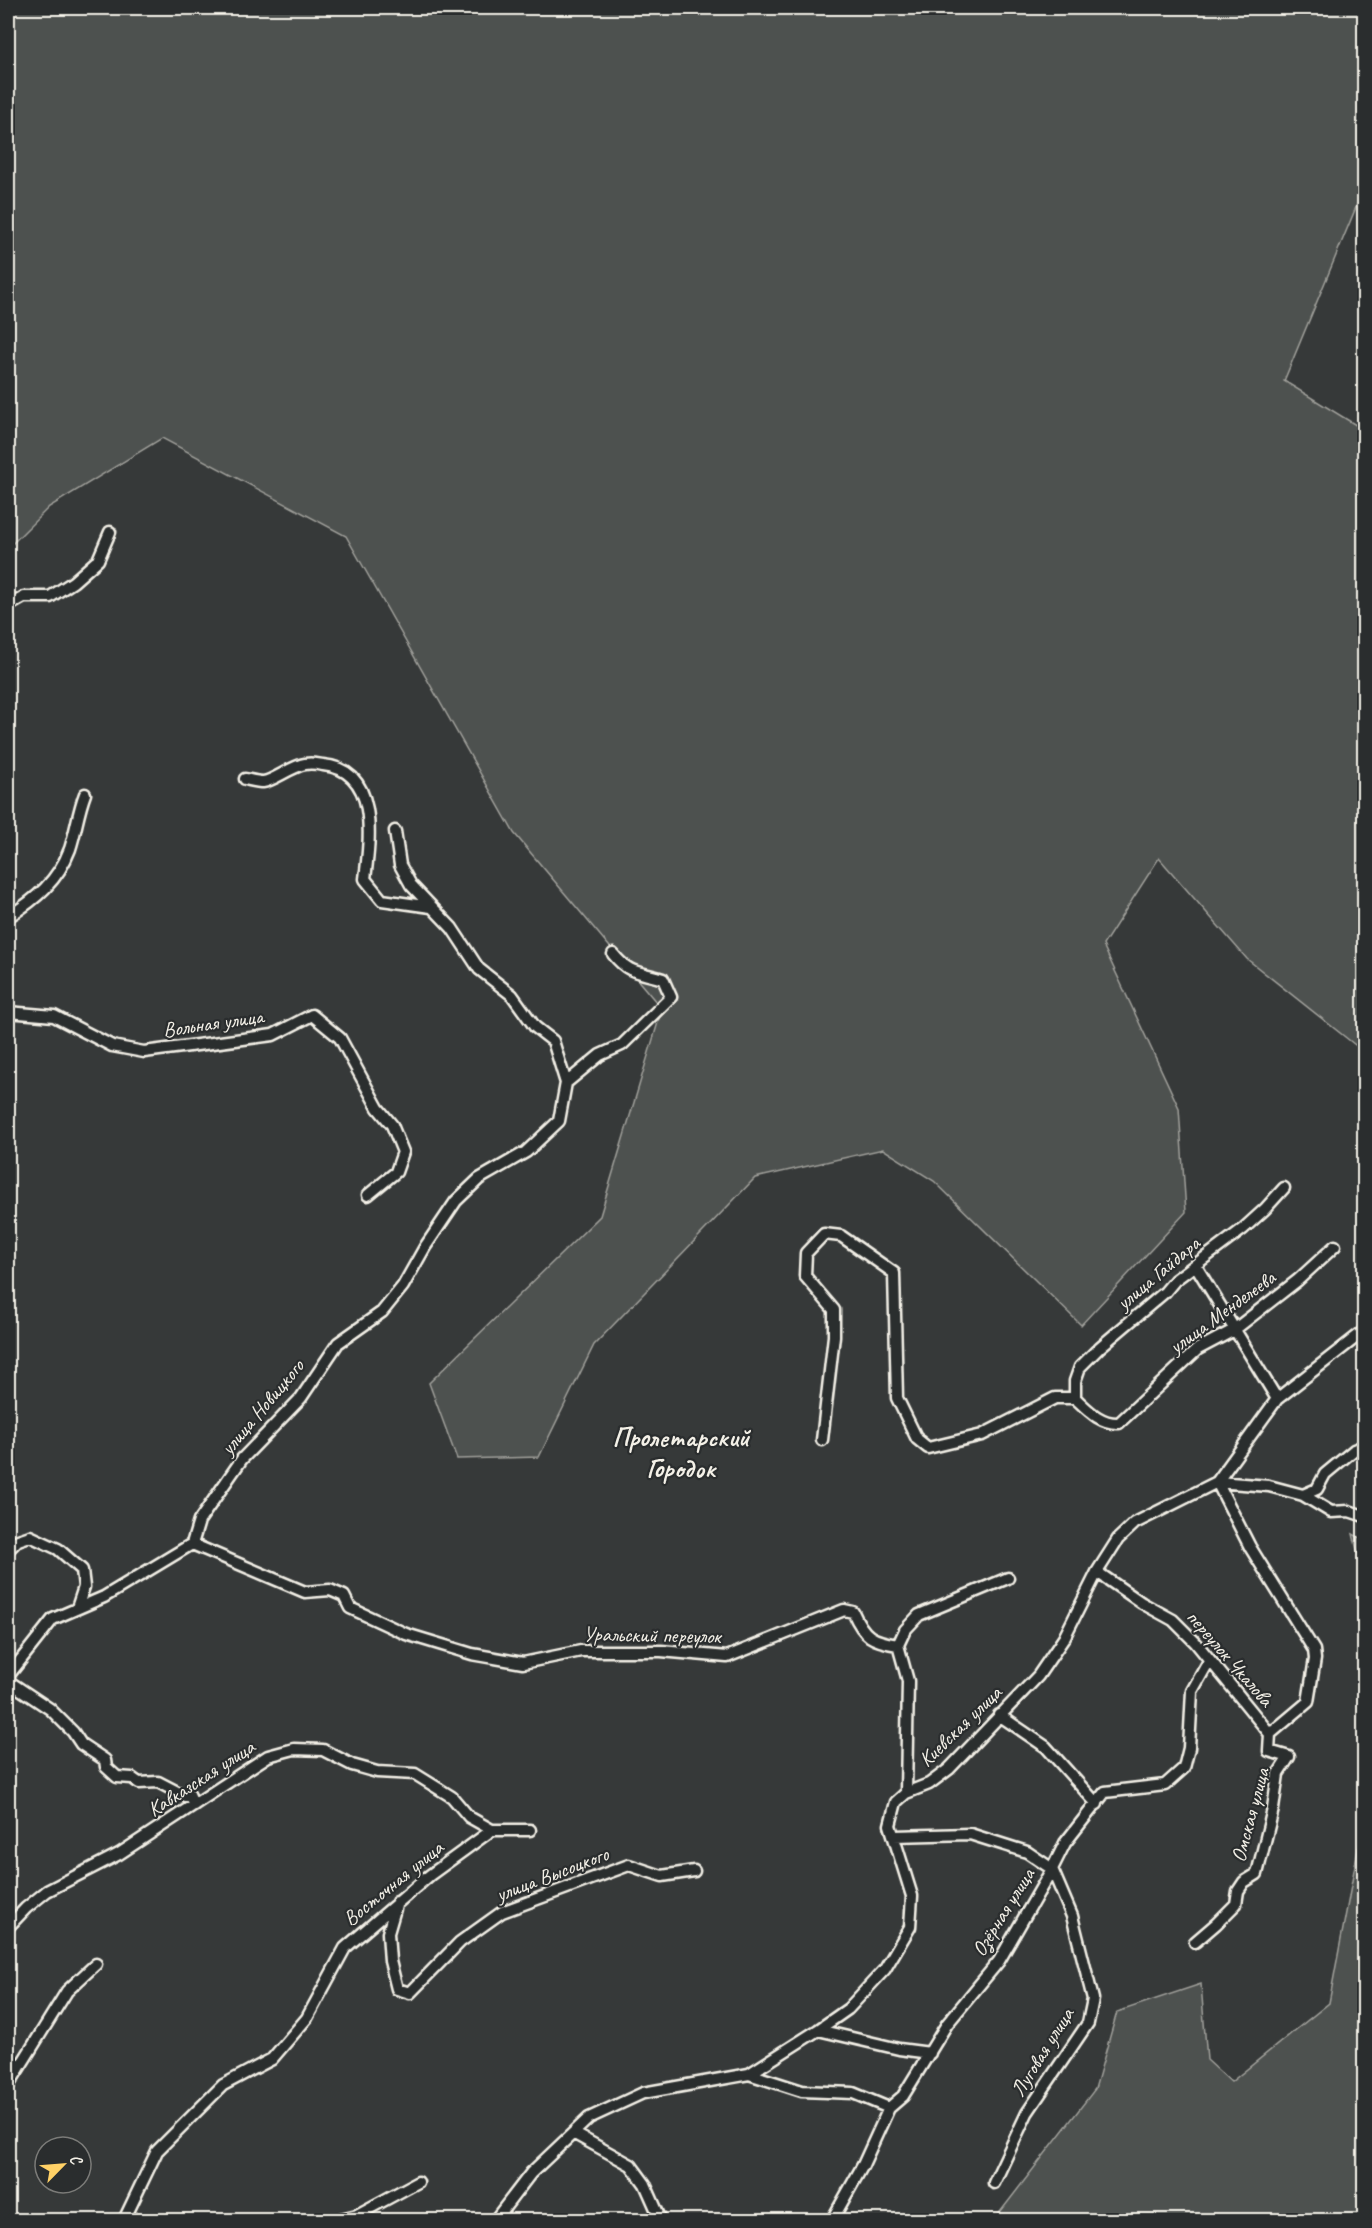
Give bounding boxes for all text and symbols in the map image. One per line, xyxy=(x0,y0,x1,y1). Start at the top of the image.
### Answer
street label: Вольная улица xyxy=(161,1003,267,1043)
street label: улица Гайдара xyxy=(1109,1230,1206,1317)
street label: улица Менделеева xyxy=(1162,1264,1281,1360)
street label: улица Новицкого xyxy=(213,1353,311,1462)
district label: Пролетарский Городок xyxy=(612,1420,752,1485)
street label: переулок Чкалова xyxy=(1181,1604,1280,1713)
street label: Уральский переулок xyxy=(583,1621,723,1649)
street label: Киевская улица xyxy=(913,1679,1008,1772)
street label: Кавказская улица xyxy=(142,1733,261,1822)
street label: Омская улица xyxy=(1225,1764,1275,1865)
street label: Восточная улица xyxy=(338,1834,450,1931)
street label: улица Высоцкого xyxy=(490,1840,613,1908)
street label: Озёрная улица xyxy=(966,1862,1042,1961)
street label: Луговая улица xyxy=(1005,2001,1080,2101)
north arrow xyxy=(33,2135,93,2195)
text: С xyxy=(65,2151,87,2169)

